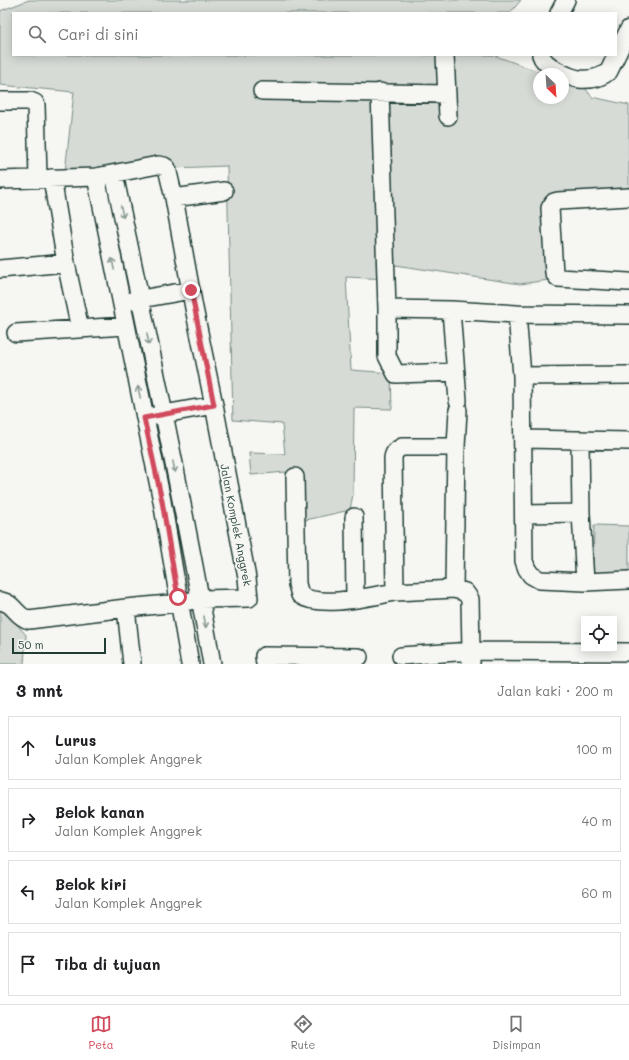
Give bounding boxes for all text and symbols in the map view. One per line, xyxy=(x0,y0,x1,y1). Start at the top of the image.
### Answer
search box xyxy=(12,12,617,56)
icon: search xyxy=(26,23,48,45)
text: Cari di sini xyxy=(58,24,139,44)
north arrow xyxy=(533,68,569,104)
one-way arrow xyxy=(118,205,126,218)
one-way arrow xyxy=(109,258,117,271)
route end xyxy=(182,281,200,299)
one-way arrow xyxy=(145,332,153,345)
one-way arrow xyxy=(135,386,143,399)
one-way arrow xyxy=(170,460,178,473)
street label: Jalan Komplek Anggrek xyxy=(217,462,256,588)
route start xyxy=(169,588,187,606)
one-way arrow xyxy=(201,615,209,628)
map controls xyxy=(581,616,617,652)
button: locate xyxy=(581,616,617,652)
scale bar xyxy=(12,636,106,655)
text: 50 m xyxy=(18,637,44,652)
text: 3 mnt xyxy=(16,679,63,701)
text: Jalan kaki · 200 m xyxy=(497,682,613,699)
text: Lurus xyxy=(55,730,96,750)
icon: ahead xyxy=(17,737,39,759)
text: 100 m xyxy=(576,740,612,757)
text: Jalan Komplek Anggrek xyxy=(55,750,202,767)
text: Belok kanan xyxy=(55,802,144,822)
icon: right xyxy=(17,809,39,831)
text: 40 m xyxy=(582,812,612,829)
text: Jalan Komplek Anggrek xyxy=(55,822,202,839)
text: Belok kiri xyxy=(55,874,127,894)
icon: left xyxy=(17,881,39,903)
text: 60 m xyxy=(582,884,612,901)
text: Jalan Komplek Anggrek xyxy=(55,894,202,911)
icon: arrive xyxy=(17,953,39,975)
text: Tiba di tujuan xyxy=(55,954,160,974)
tab: Peta xyxy=(88,1013,114,1052)
tab: Rute xyxy=(291,1013,315,1052)
tab: Disimpan xyxy=(492,1013,541,1052)

